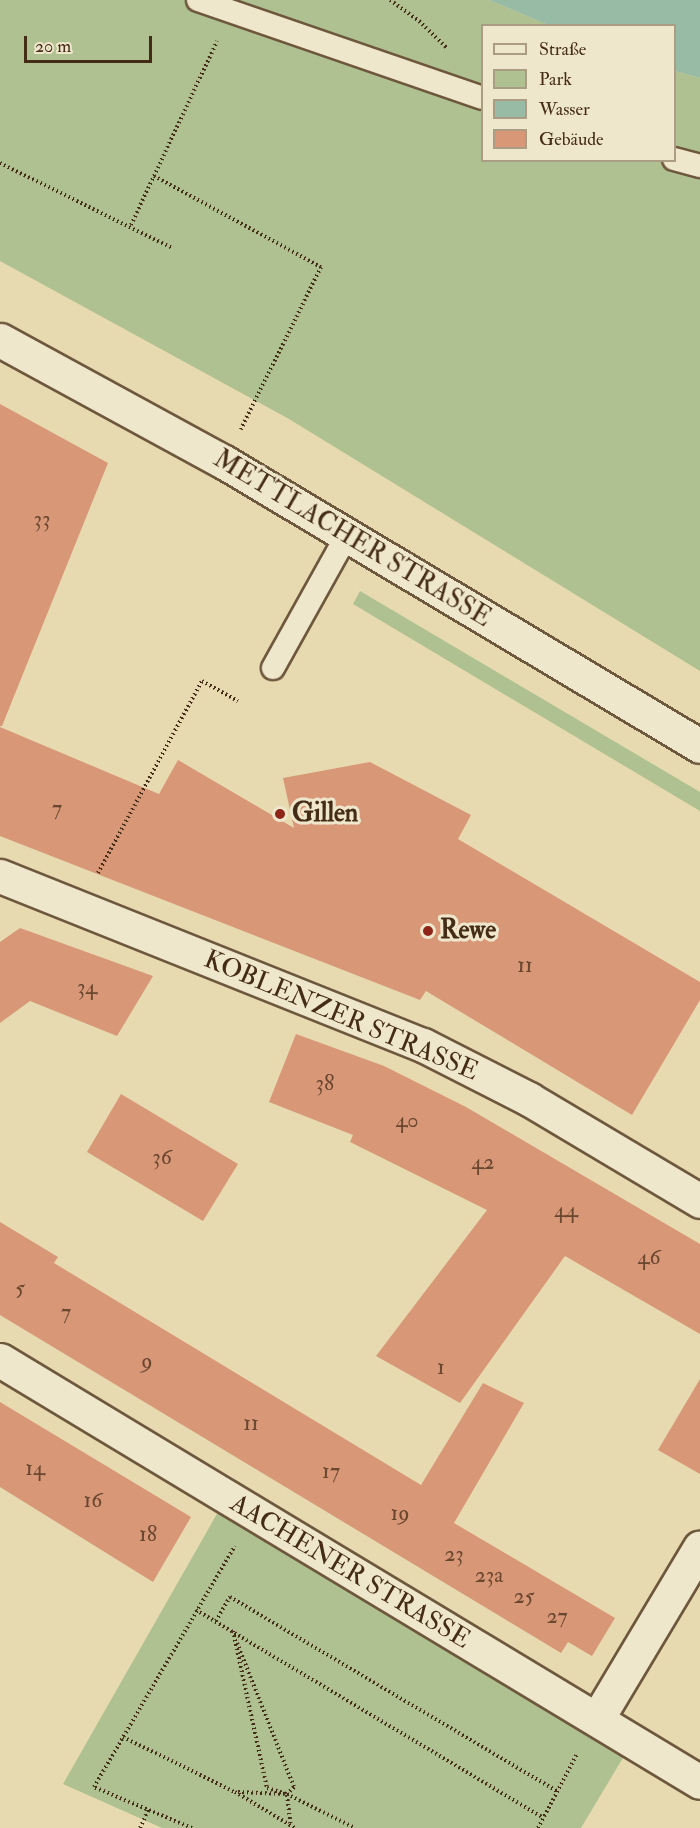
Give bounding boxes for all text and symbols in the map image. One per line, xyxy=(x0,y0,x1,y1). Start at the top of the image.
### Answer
scale bar xyxy=(27,24,154,62)
legend xyxy=(481,24,676,162)
text: 20 m xyxy=(35,35,71,58)
text: Straße xyxy=(539,38,586,61)
text: Park xyxy=(539,68,572,91)
text: Wasser xyxy=(539,98,590,121)
text: Gebäude xyxy=(539,128,604,151)
street label: METTLACHER STRASSE xyxy=(208,444,496,634)
house number: 33 xyxy=(34,507,50,533)
house number: 7 xyxy=(52,796,62,822)
place label: Gillen xyxy=(292,798,358,830)
marker: Gillen xyxy=(273,807,287,821)
place label: Rewe xyxy=(440,915,496,947)
marker: Rewe xyxy=(421,924,435,938)
street label: KOBLENZER STRASSE xyxy=(199,944,483,1088)
house number: 11 xyxy=(517,953,533,979)
house number: 34 xyxy=(77,975,97,1001)
house number: 38 xyxy=(316,1071,334,1097)
house number: 40 xyxy=(395,1108,419,1134)
house number: 36 xyxy=(152,1145,172,1171)
house number: 42 xyxy=(471,1150,495,1176)
house number: 44 xyxy=(554,1198,578,1224)
house number: 46 xyxy=(638,1245,660,1271)
house number: 5 xyxy=(15,1276,25,1302)
house number: 7 xyxy=(61,1300,71,1326)
house number: 9 xyxy=(141,1349,153,1375)
house number: 1 xyxy=(437,1355,445,1381)
house number: 11 xyxy=(243,1411,259,1437)
house number: 14 xyxy=(25,1456,45,1482)
house number: 17 xyxy=(322,1459,340,1485)
house number: 16 xyxy=(84,1488,102,1514)
street label: AACHENER STRASSE xyxy=(224,1488,476,1656)
house number: 19 xyxy=(390,1501,410,1527)
house number: 18 xyxy=(139,1522,157,1548)
house number: 23 xyxy=(444,1542,464,1568)
house number: 23a xyxy=(475,1563,503,1589)
house number: 25 xyxy=(514,1584,534,1610)
house number: 27 xyxy=(546,1604,568,1630)

